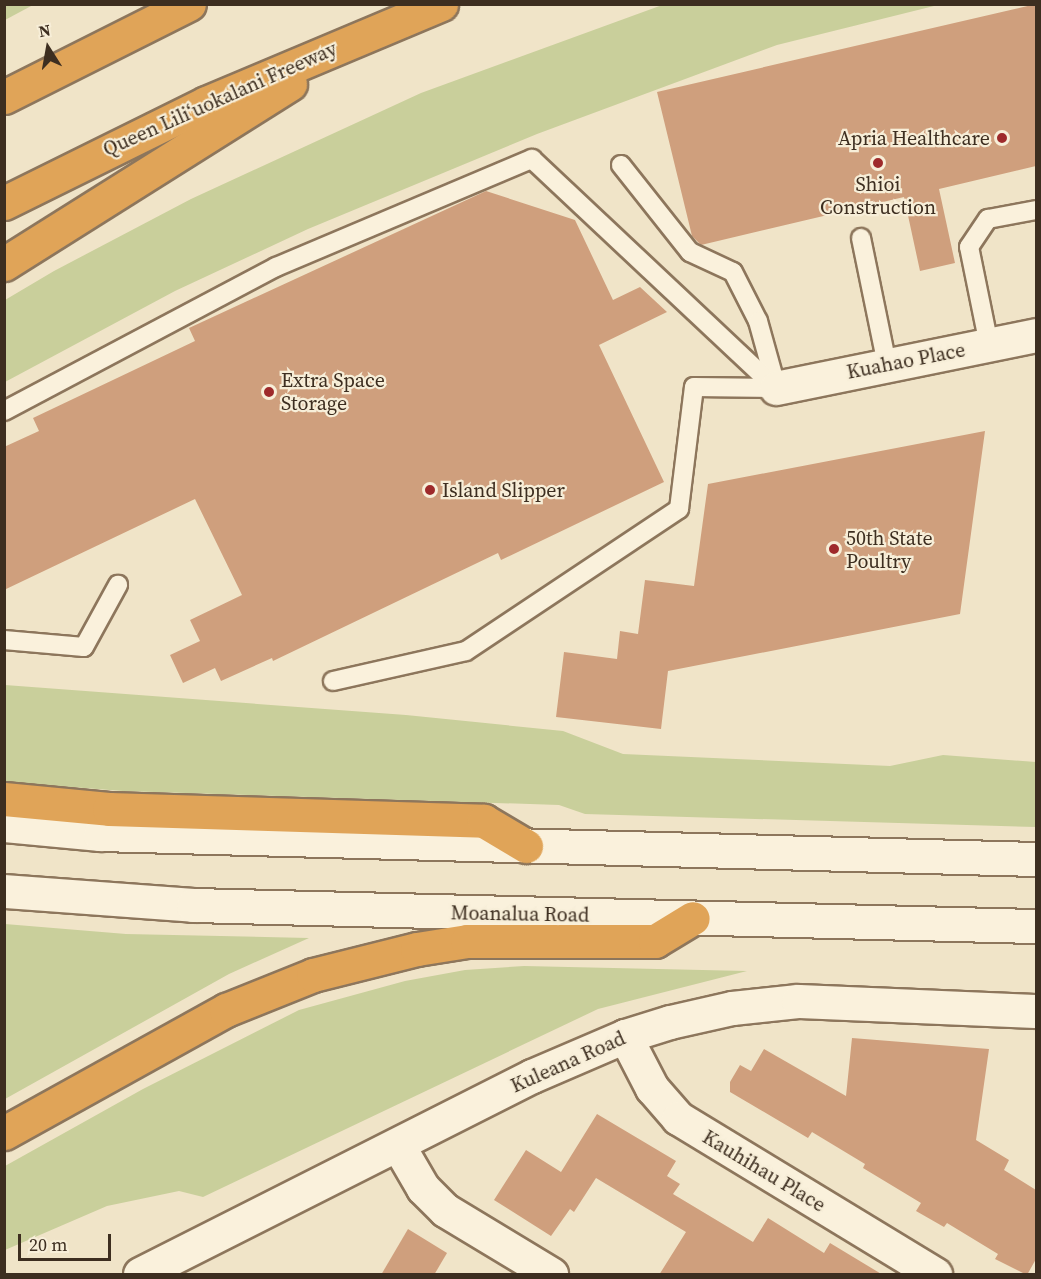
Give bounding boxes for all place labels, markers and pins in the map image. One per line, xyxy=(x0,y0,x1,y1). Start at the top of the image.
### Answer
place label: Apria Healthcare xyxy=(838,126,990,150)
marker: Apria Healthcare xyxy=(995,131,1009,145)
marker: Shioi Construction xyxy=(871,156,885,170)
place label: Shioi Construction xyxy=(820,173,936,220)
place label: Extra Space Storage xyxy=(281,368,385,415)
marker: Extra Space Storage xyxy=(262,385,276,399)
place label: Island Slipper xyxy=(442,478,565,502)
marker: Island Slipper xyxy=(423,483,437,497)
place label: 50th State Poultry xyxy=(846,526,933,573)
marker: 50th State Poultry xyxy=(827,542,841,556)

